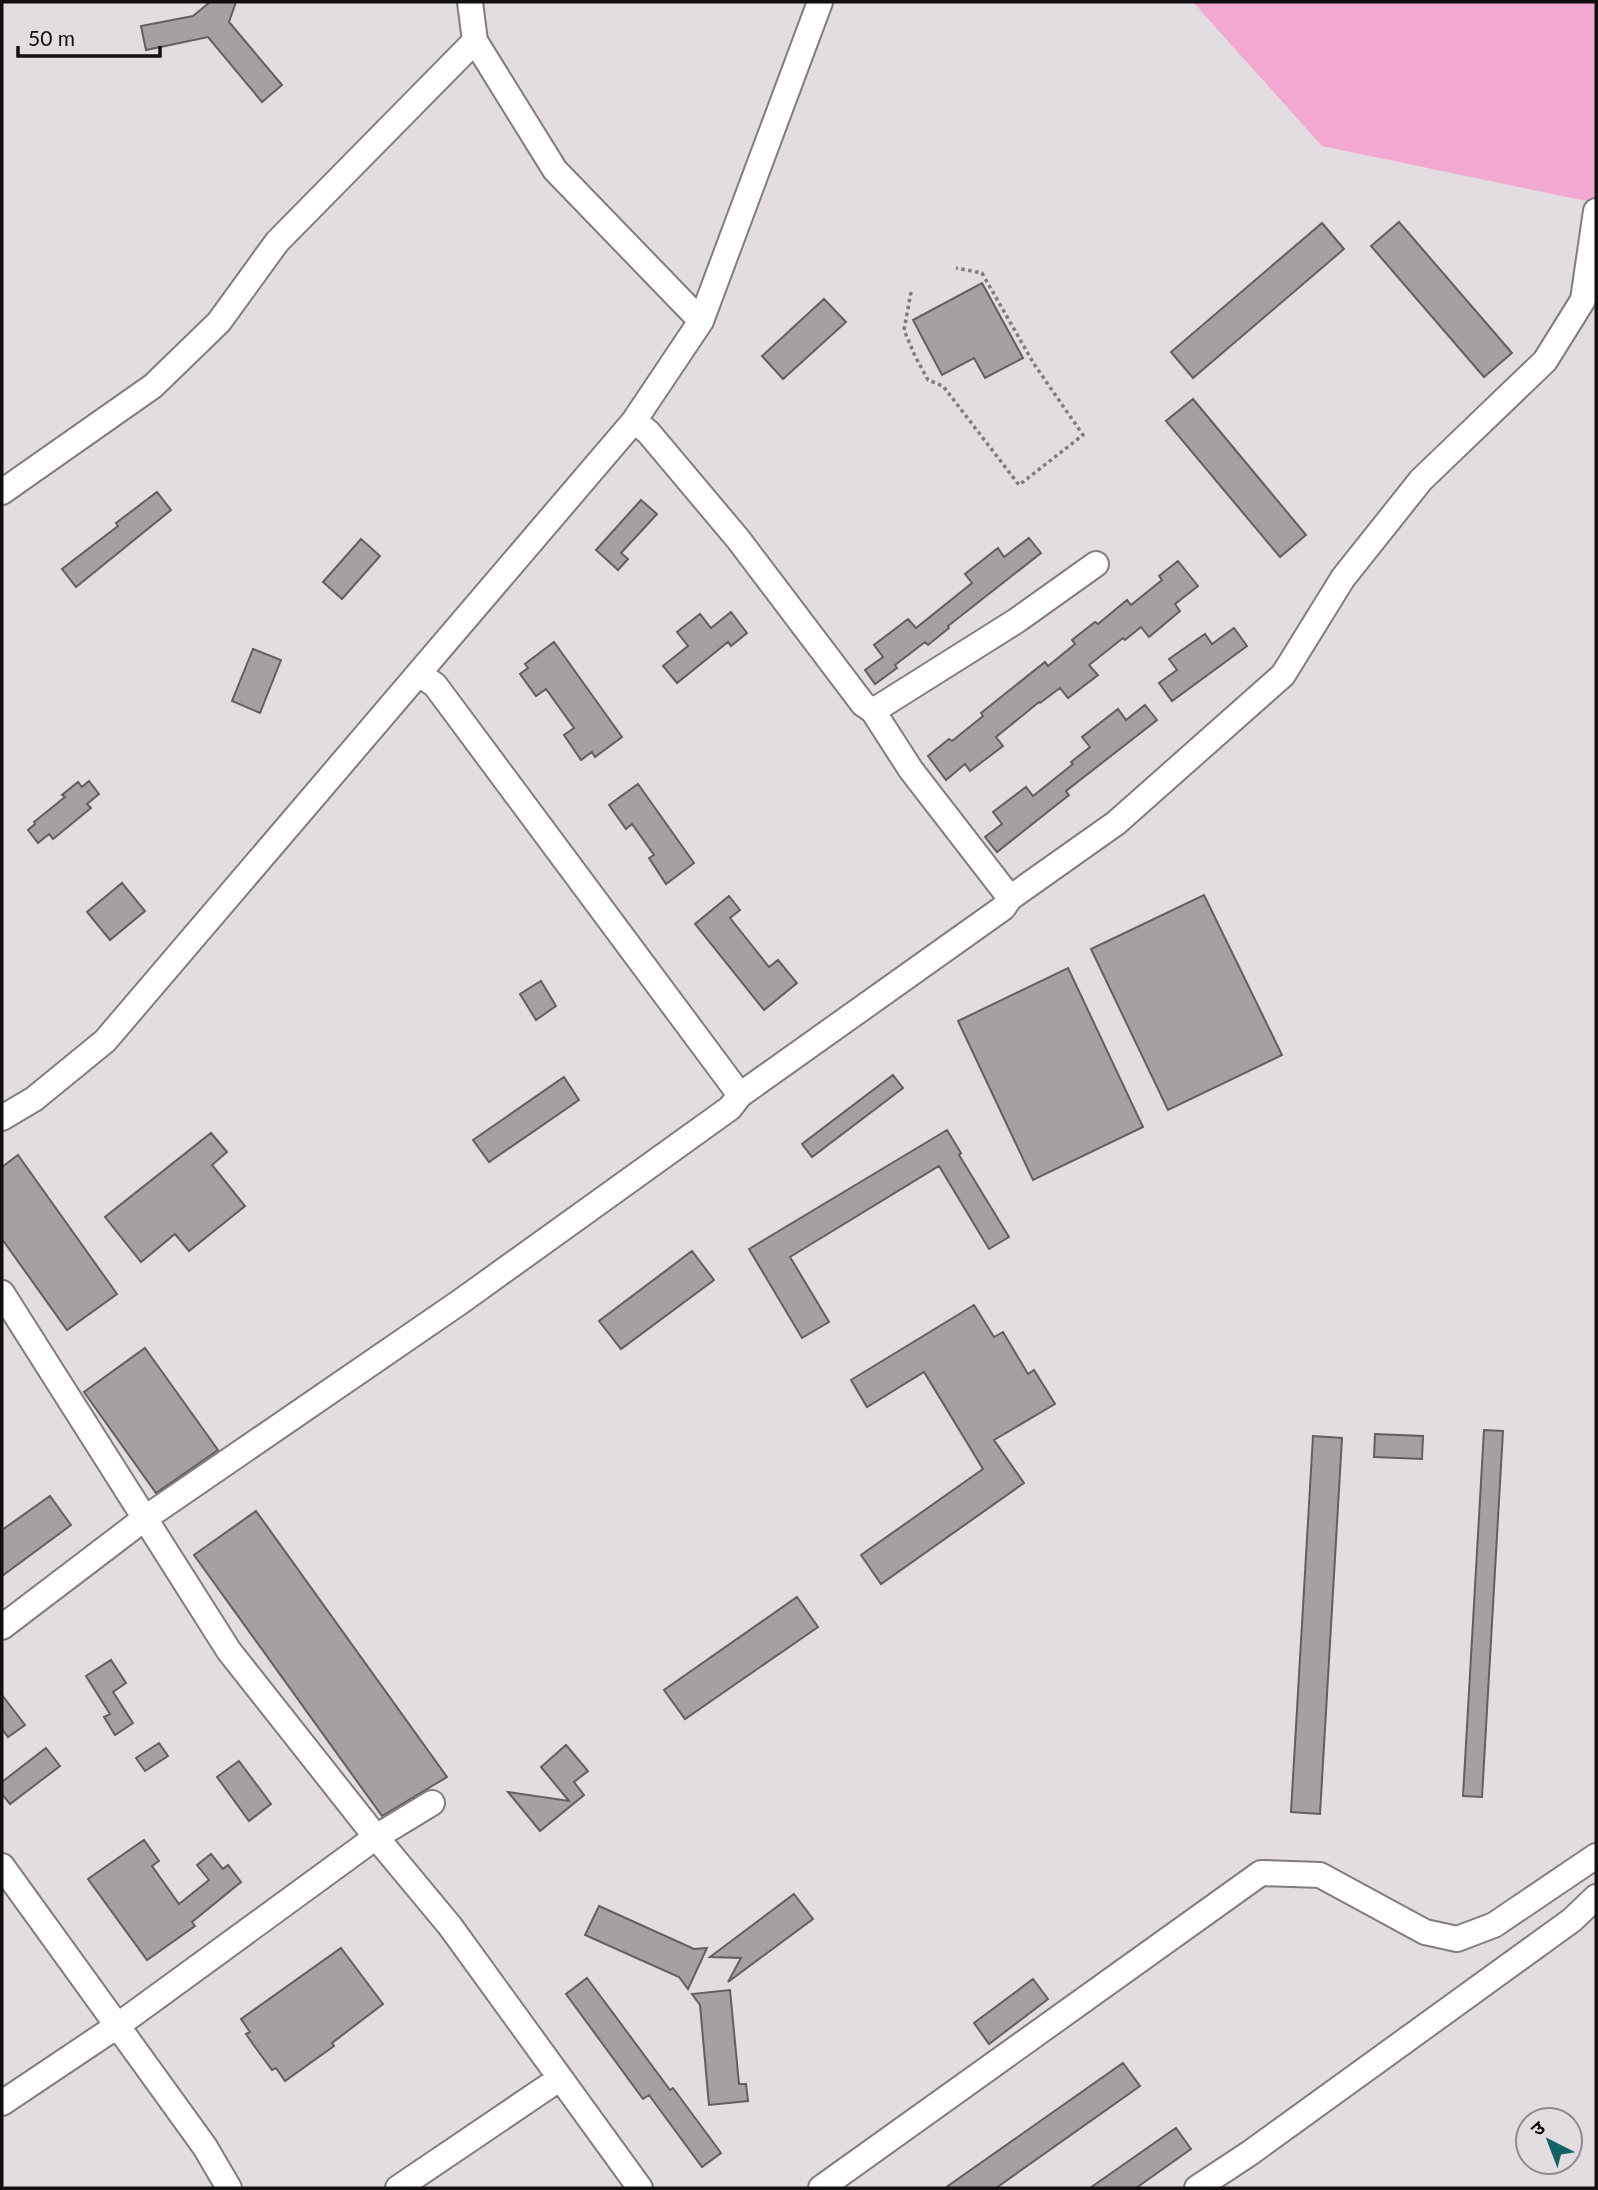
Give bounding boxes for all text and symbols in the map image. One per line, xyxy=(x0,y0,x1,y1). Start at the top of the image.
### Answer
scale bar xyxy=(18,14,159,58)
text: 50 m xyxy=(28,25,75,50)
north arrow xyxy=(1514,2106,1584,2176)
text: उ xyxy=(1525,2115,1550,2140)

